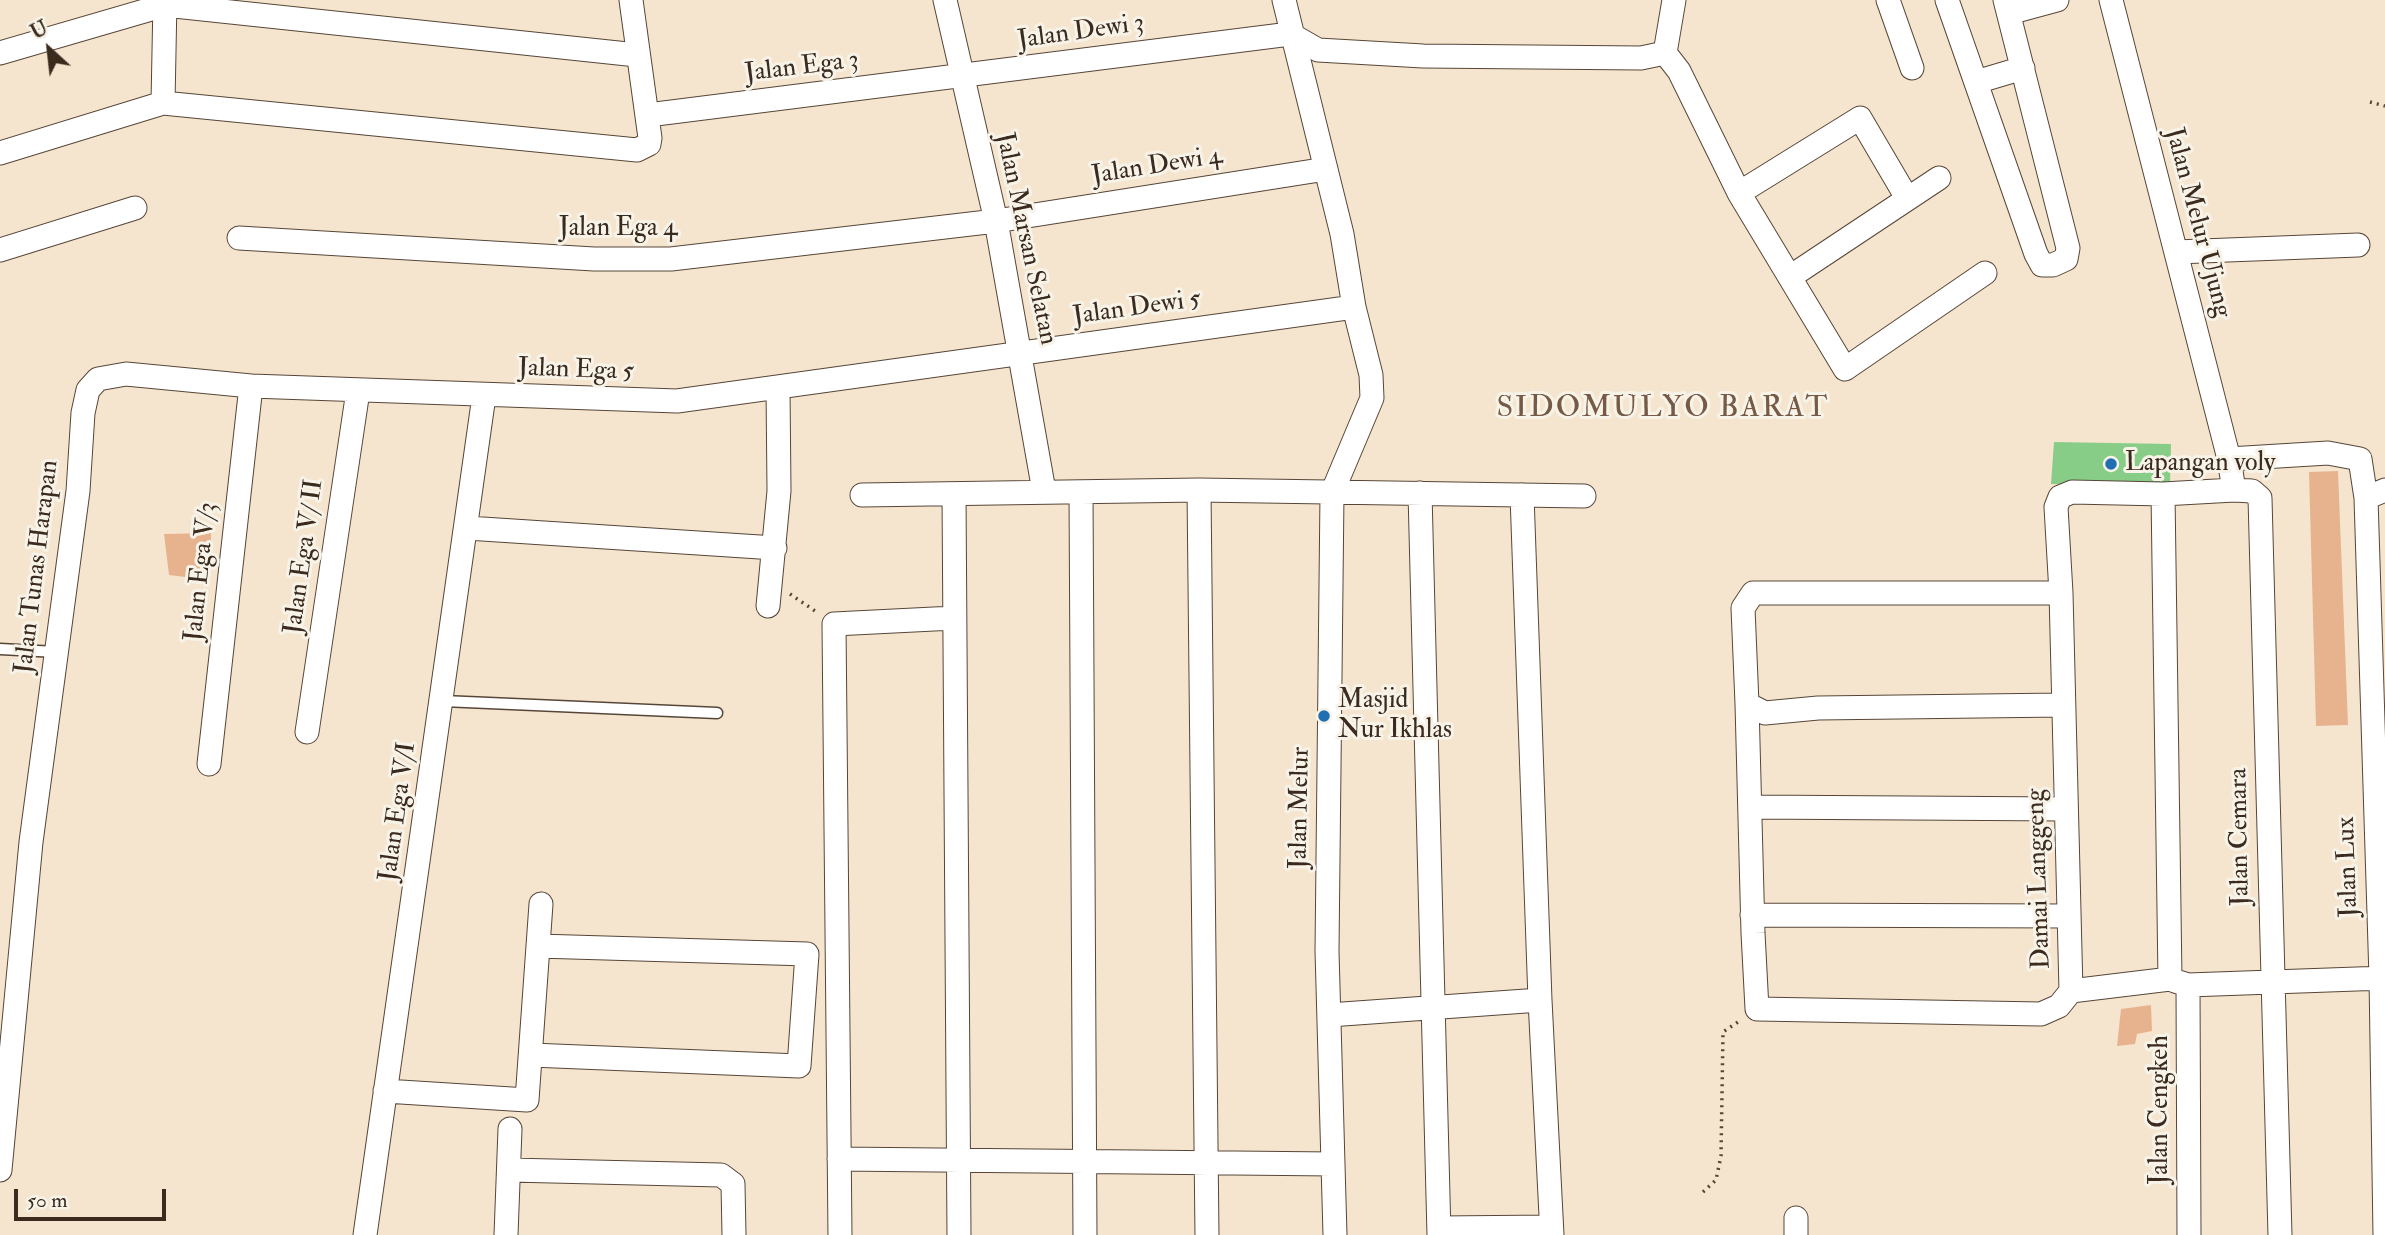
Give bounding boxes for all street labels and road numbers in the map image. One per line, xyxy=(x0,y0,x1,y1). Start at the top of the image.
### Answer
street label: Jalan Dewi 3 xyxy=(1016,9,1146,57)
street label: Jalan Ega 3 xyxy=(743,46,861,90)
street label: Jalan Melur Ujung xyxy=(2157,125,2237,321)
street label: Jalan Marsan Selatan xyxy=(987,130,1063,348)
street label: Jalan Dewi 4 xyxy=(1090,141,1224,193)
street label: Jalan Ega 4 xyxy=(559,213,677,245)
street label: Jalan Dewi 5 xyxy=(1071,285,1203,333)
street label: Jalan Ega 5 xyxy=(517,353,635,389)
street label: Jalan Tunas Harapan xyxy=(9,458,67,676)
street label: Jalan Ega V/ II xyxy=(279,478,331,636)
street label: Jalan Ega V/3 xyxy=(179,501,225,643)
street label: Jalan Ega V/I xyxy=(374,740,424,884)
street label: Jalan Melur xyxy=(1284,747,1318,869)
street label: Jalan Cemara xyxy=(2224,768,2258,906)
street label: Damai Langgeng xyxy=(2021,788,2059,970)
street label: Jalan Lux xyxy=(2332,816,2366,918)
street label: Jalan Cengkeh xyxy=(2145,1035,2177,1185)

